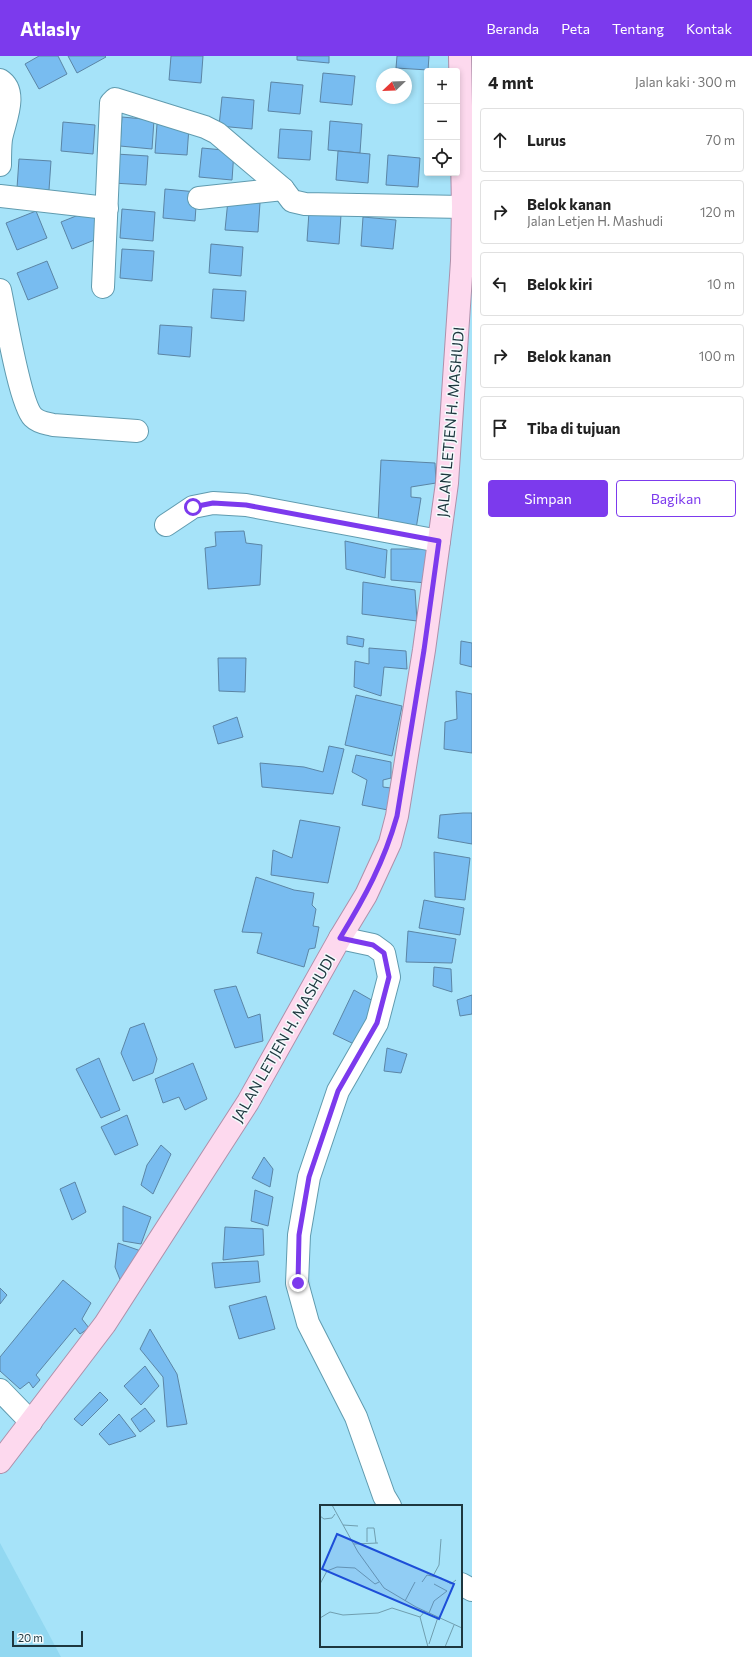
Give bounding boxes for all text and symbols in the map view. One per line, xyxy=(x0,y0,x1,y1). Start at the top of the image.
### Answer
text: Atlasly xyxy=(20,17,81,40)
text: Beranda xyxy=(487,20,539,37)
text: Peta xyxy=(561,20,590,37)
text: Tentang xyxy=(612,20,664,37)
text: Kontak xyxy=(686,20,732,37)
north arrow xyxy=(376,68,412,104)
map controls xyxy=(424,68,460,176)
button: + xyxy=(424,68,460,104)
text: 4 mnt xyxy=(488,72,534,93)
text: Jalan kaki · 300 m xyxy=(635,74,736,90)
button: − xyxy=(424,104,460,140)
icon: ahead xyxy=(489,129,511,151)
text: Lurus xyxy=(527,131,566,149)
text: 70 m xyxy=(706,132,735,148)
button: locate xyxy=(424,140,460,176)
text: Belok kanan xyxy=(527,195,611,213)
icon: right xyxy=(489,201,511,223)
text: 120 m xyxy=(700,204,735,220)
text: Jalan Letjen H. Mashudi xyxy=(527,213,663,229)
icon: left xyxy=(489,273,511,295)
text: Belok kiri xyxy=(527,275,593,293)
text: 10 m xyxy=(707,276,735,292)
street label: JALAN LETJEN H. MASHUDI xyxy=(433,326,467,518)
icon: right xyxy=(489,345,511,367)
text: Belok kanan xyxy=(527,347,611,365)
text: 100 m xyxy=(699,348,735,364)
icon: arrive xyxy=(489,417,511,439)
text: Tiba di tujuan xyxy=(527,419,621,437)
button: Simpan xyxy=(488,480,608,517)
button: Bagikan xyxy=(616,480,736,517)
route start xyxy=(184,498,202,516)
street label: JALAN LETJEN H. MASHUDI xyxy=(227,951,339,1125)
route end xyxy=(289,1274,307,1292)
inset map xyxy=(320,1505,462,1647)
scale bar xyxy=(12,1629,83,1648)
text: 20 m xyxy=(18,1631,43,1644)

